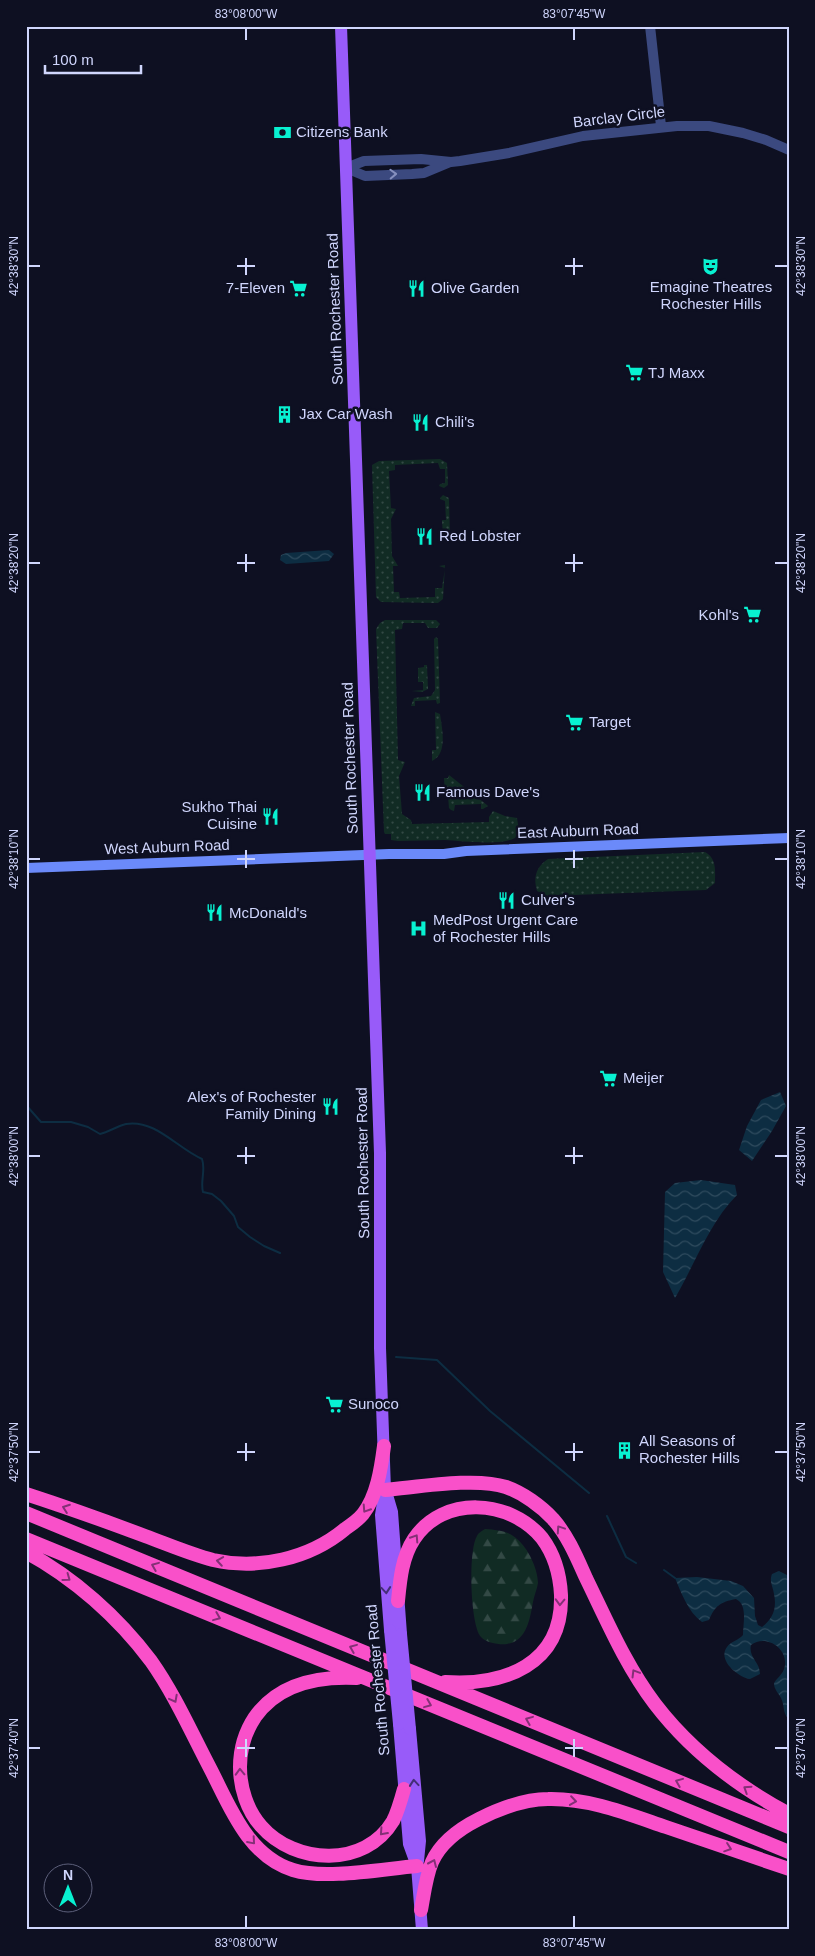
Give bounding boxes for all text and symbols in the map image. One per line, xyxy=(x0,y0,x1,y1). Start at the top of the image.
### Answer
text: 83°08'00"W xyxy=(215,7,278,21)
text: 83°07'45"W xyxy=(543,7,606,21)
scale bar xyxy=(45,42,141,74)
text: 100 m xyxy=(52,51,94,68)
street label: Barclay Circle xyxy=(572,102,666,131)
bank icon: Citizens Bank xyxy=(272,122,292,142)
place label: Citizens Bank xyxy=(296,123,388,140)
one-way arrow xyxy=(389,169,397,180)
street label: South Rochester Road xyxy=(323,233,346,385)
text: 42°38'30"N xyxy=(7,236,21,296)
text: 42°38'30"N xyxy=(794,236,808,296)
theatre icon: Emagine Theatres Rochester Hills xyxy=(701,256,721,276)
supermarket icon: 7-Eleven xyxy=(289,278,309,298)
restaurant icon: Olive Garden xyxy=(407,278,427,298)
place label: Emagine Theatres Rochester Hills xyxy=(650,278,772,312)
place label: 7-Eleven xyxy=(226,279,285,296)
place label: Olive Garden xyxy=(431,279,519,296)
supermarket icon: TJ Maxx xyxy=(624,363,644,383)
place label: TJ Maxx xyxy=(648,364,705,381)
building icon: Jax Car Wash xyxy=(275,404,295,424)
place label: Jax Car Wash xyxy=(299,405,393,422)
restaurant icon: Chili's xyxy=(411,412,431,432)
place label: Chili's xyxy=(435,413,475,430)
restaurant icon: Red Lobster xyxy=(415,526,435,546)
place label: Red Lobster xyxy=(439,527,521,544)
text: 42°38'20"N xyxy=(7,533,21,593)
text: 42°38'20"N xyxy=(794,533,808,593)
supermarket icon: Kohl's xyxy=(743,605,763,625)
place label: Kohl's xyxy=(699,606,739,623)
street label: South Rochester Road xyxy=(338,682,361,834)
supermarket icon: Target xyxy=(565,712,585,732)
place label: Target xyxy=(589,713,632,730)
restaurant icon: Famous Dave's xyxy=(412,782,432,802)
place label: Famous Dave's xyxy=(436,783,540,800)
place label: Sukho Thai Cuisine xyxy=(181,798,257,832)
restaurant icon: Sukho Thai Cuisine xyxy=(261,806,281,826)
street label: East Auburn Road xyxy=(517,820,639,841)
text: 42°38'10"N xyxy=(7,829,21,889)
text: 42°38'10"N xyxy=(794,829,808,889)
street label: West Auburn Road xyxy=(104,836,230,857)
restaurant icon: Culver's xyxy=(497,890,517,910)
place label: Culver's xyxy=(521,891,575,908)
restaurant icon: McDonald's xyxy=(205,903,225,923)
place label: McDonald's xyxy=(229,904,307,921)
place label: MedPost Urgent Care of Rochester Hills xyxy=(433,911,578,945)
hospital icon: MedPost Urgent Care of Rochester Hills xyxy=(409,919,429,939)
supermarket icon: Meijer xyxy=(599,1068,619,1088)
place label: Meijer xyxy=(623,1069,664,1086)
street label: South Rochester Road xyxy=(353,1087,372,1239)
place label: Alex's of Rochester Family Dining xyxy=(187,1088,316,1122)
restaurant icon: Alex's of Rochester Family Dining xyxy=(320,1096,340,1116)
text: 42°38'00"N xyxy=(7,1126,21,1186)
text: 42°38'00"N xyxy=(794,1126,808,1186)
supermarket icon: Sunoco xyxy=(324,1394,344,1414)
place label: Sunoco xyxy=(348,1395,399,1412)
text: 42°37'50"N xyxy=(7,1422,21,1482)
text: 42°37'50"N xyxy=(794,1422,808,1482)
place label: All Seasons of Rochester Hills xyxy=(639,1432,740,1466)
building icon: All Seasons of Rochester Hills xyxy=(615,1440,635,1460)
one-way arrow xyxy=(63,1504,71,1514)
one-way arrow xyxy=(362,1504,372,1513)
one-way arrow xyxy=(557,1525,566,1535)
one-way arrow xyxy=(409,1534,418,1544)
one-way arrow xyxy=(216,1556,224,1566)
one-way arrow xyxy=(151,1562,160,1572)
one-way arrow xyxy=(62,1572,71,1581)
one-way arrow xyxy=(381,1587,392,1595)
one-way arrow xyxy=(555,1598,566,1606)
street label: South Rochester Road xyxy=(362,1604,393,1756)
one-way arrow xyxy=(212,1611,221,1622)
one-way arrow xyxy=(350,1644,358,1654)
one-way arrow xyxy=(631,1670,641,1679)
one-way arrow xyxy=(168,1694,178,1703)
one-way arrow xyxy=(423,1698,432,1708)
one-way arrow xyxy=(525,1716,534,1726)
text: 42°37'40"N xyxy=(7,1718,21,1778)
text: 42°37'40"N xyxy=(794,1718,808,1778)
one-way arrow xyxy=(235,1768,246,1776)
one-way arrow xyxy=(409,1778,420,1786)
one-way arrow xyxy=(675,1778,684,1788)
one-way arrow xyxy=(743,1786,753,1795)
one-way arrow xyxy=(568,1795,577,1805)
one-way arrow xyxy=(380,1826,389,1835)
one-way arrow xyxy=(247,1835,256,1844)
one-way arrow xyxy=(723,1843,731,1853)
one-way arrow xyxy=(427,1859,438,1868)
north arrow xyxy=(42,1864,92,1914)
text: N xyxy=(63,1867,73,1883)
text: 83°08'00"W xyxy=(215,1936,278,1950)
text: 83°07'45"W xyxy=(543,1936,606,1950)

